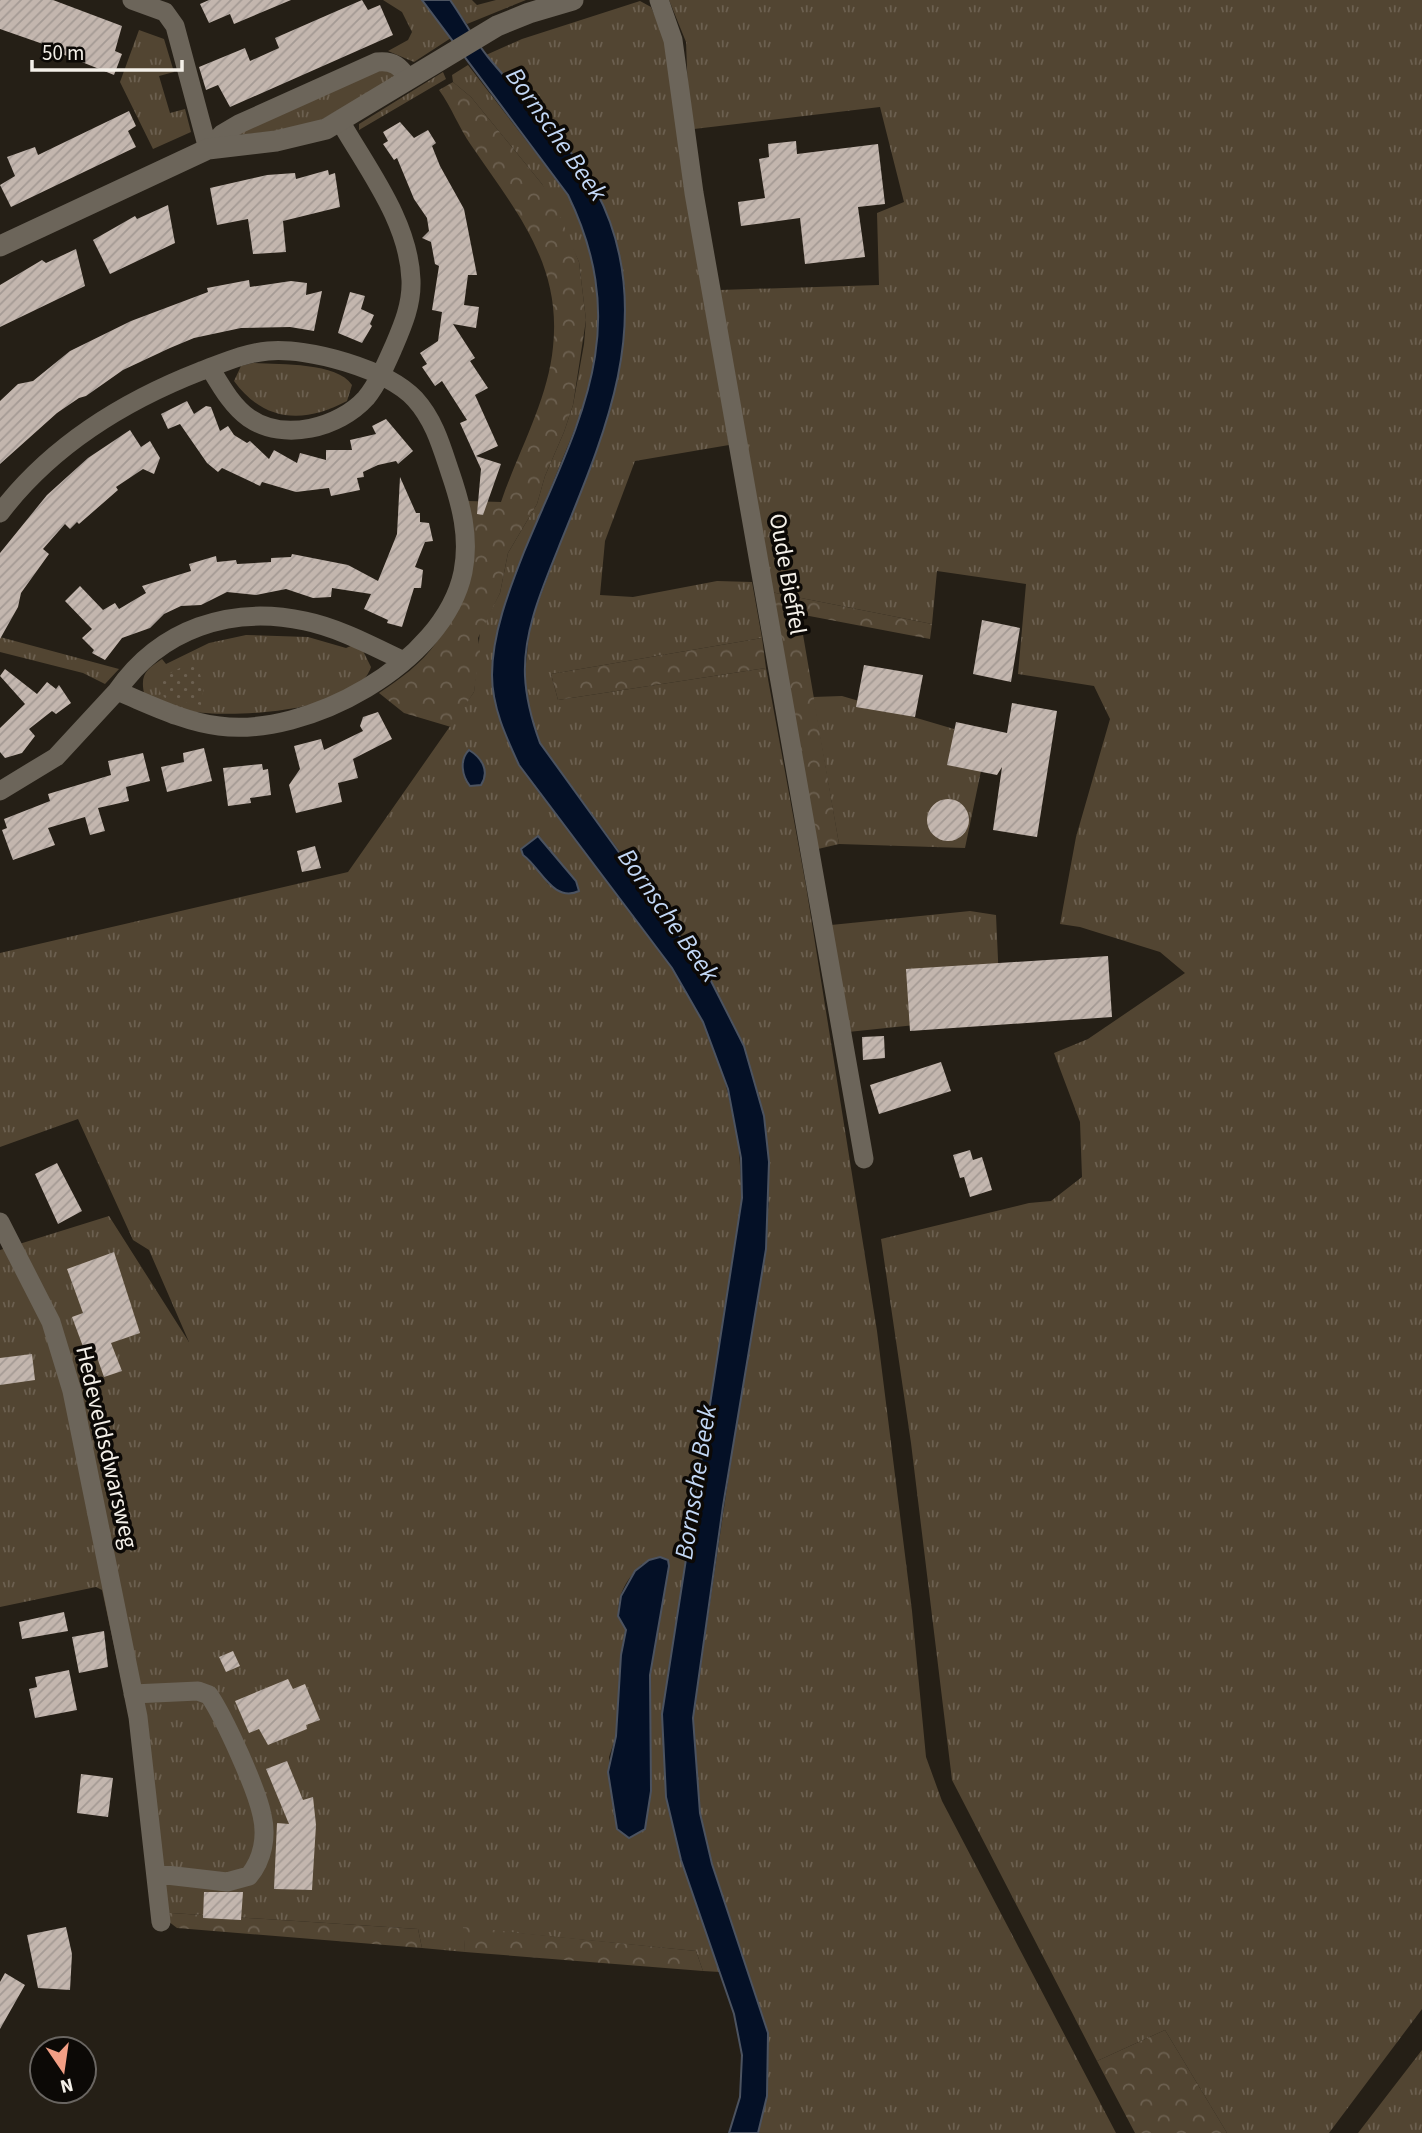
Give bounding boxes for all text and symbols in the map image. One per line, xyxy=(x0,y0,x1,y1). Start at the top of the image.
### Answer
scale bar xyxy=(32,28,182,72)
text: 50 m xyxy=(42,38,84,68)
water label: Bornsche Beek xyxy=(497,60,617,209)
street label: Oude Bieffel xyxy=(760,511,815,637)
water label: Bornsche Beek xyxy=(609,841,729,990)
street label: Hedeveldsdwarsweg xyxy=(66,1342,147,1552)
water label: Bornsche Beek xyxy=(665,1402,726,1562)
north arrow xyxy=(28,2035,98,2105)
text: N xyxy=(57,2071,76,2100)

